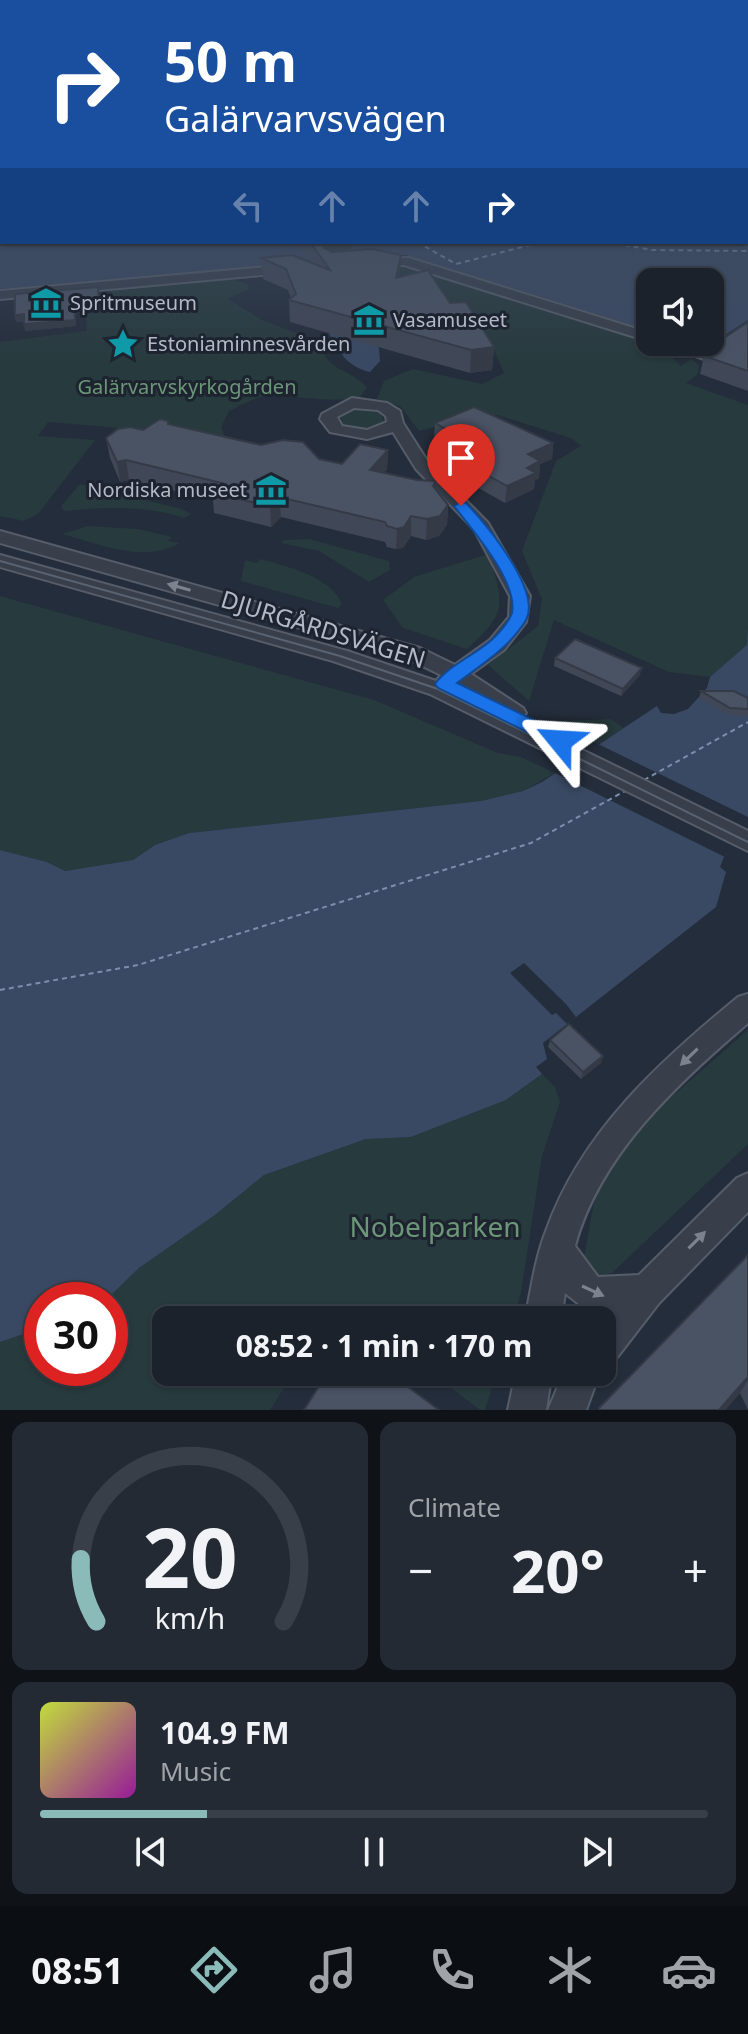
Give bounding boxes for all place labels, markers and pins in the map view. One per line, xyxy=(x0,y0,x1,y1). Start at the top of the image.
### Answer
museum icon: Spritmuseum xyxy=(29,286,63,320)
place label: Spritmuseum xyxy=(70,289,197,316)
museum icon: Vasamuseet xyxy=(352,303,386,337)
place label: Vasamuseet xyxy=(393,306,507,333)
place icon: Estoniaminnesvården xyxy=(106,327,140,361)
place label: Estoniaminnesvården xyxy=(147,330,350,357)
pin xyxy=(427,424,495,506)
museum icon: Nordiska museet xyxy=(254,473,288,507)
place label: Nordiska museet xyxy=(87,476,247,503)

